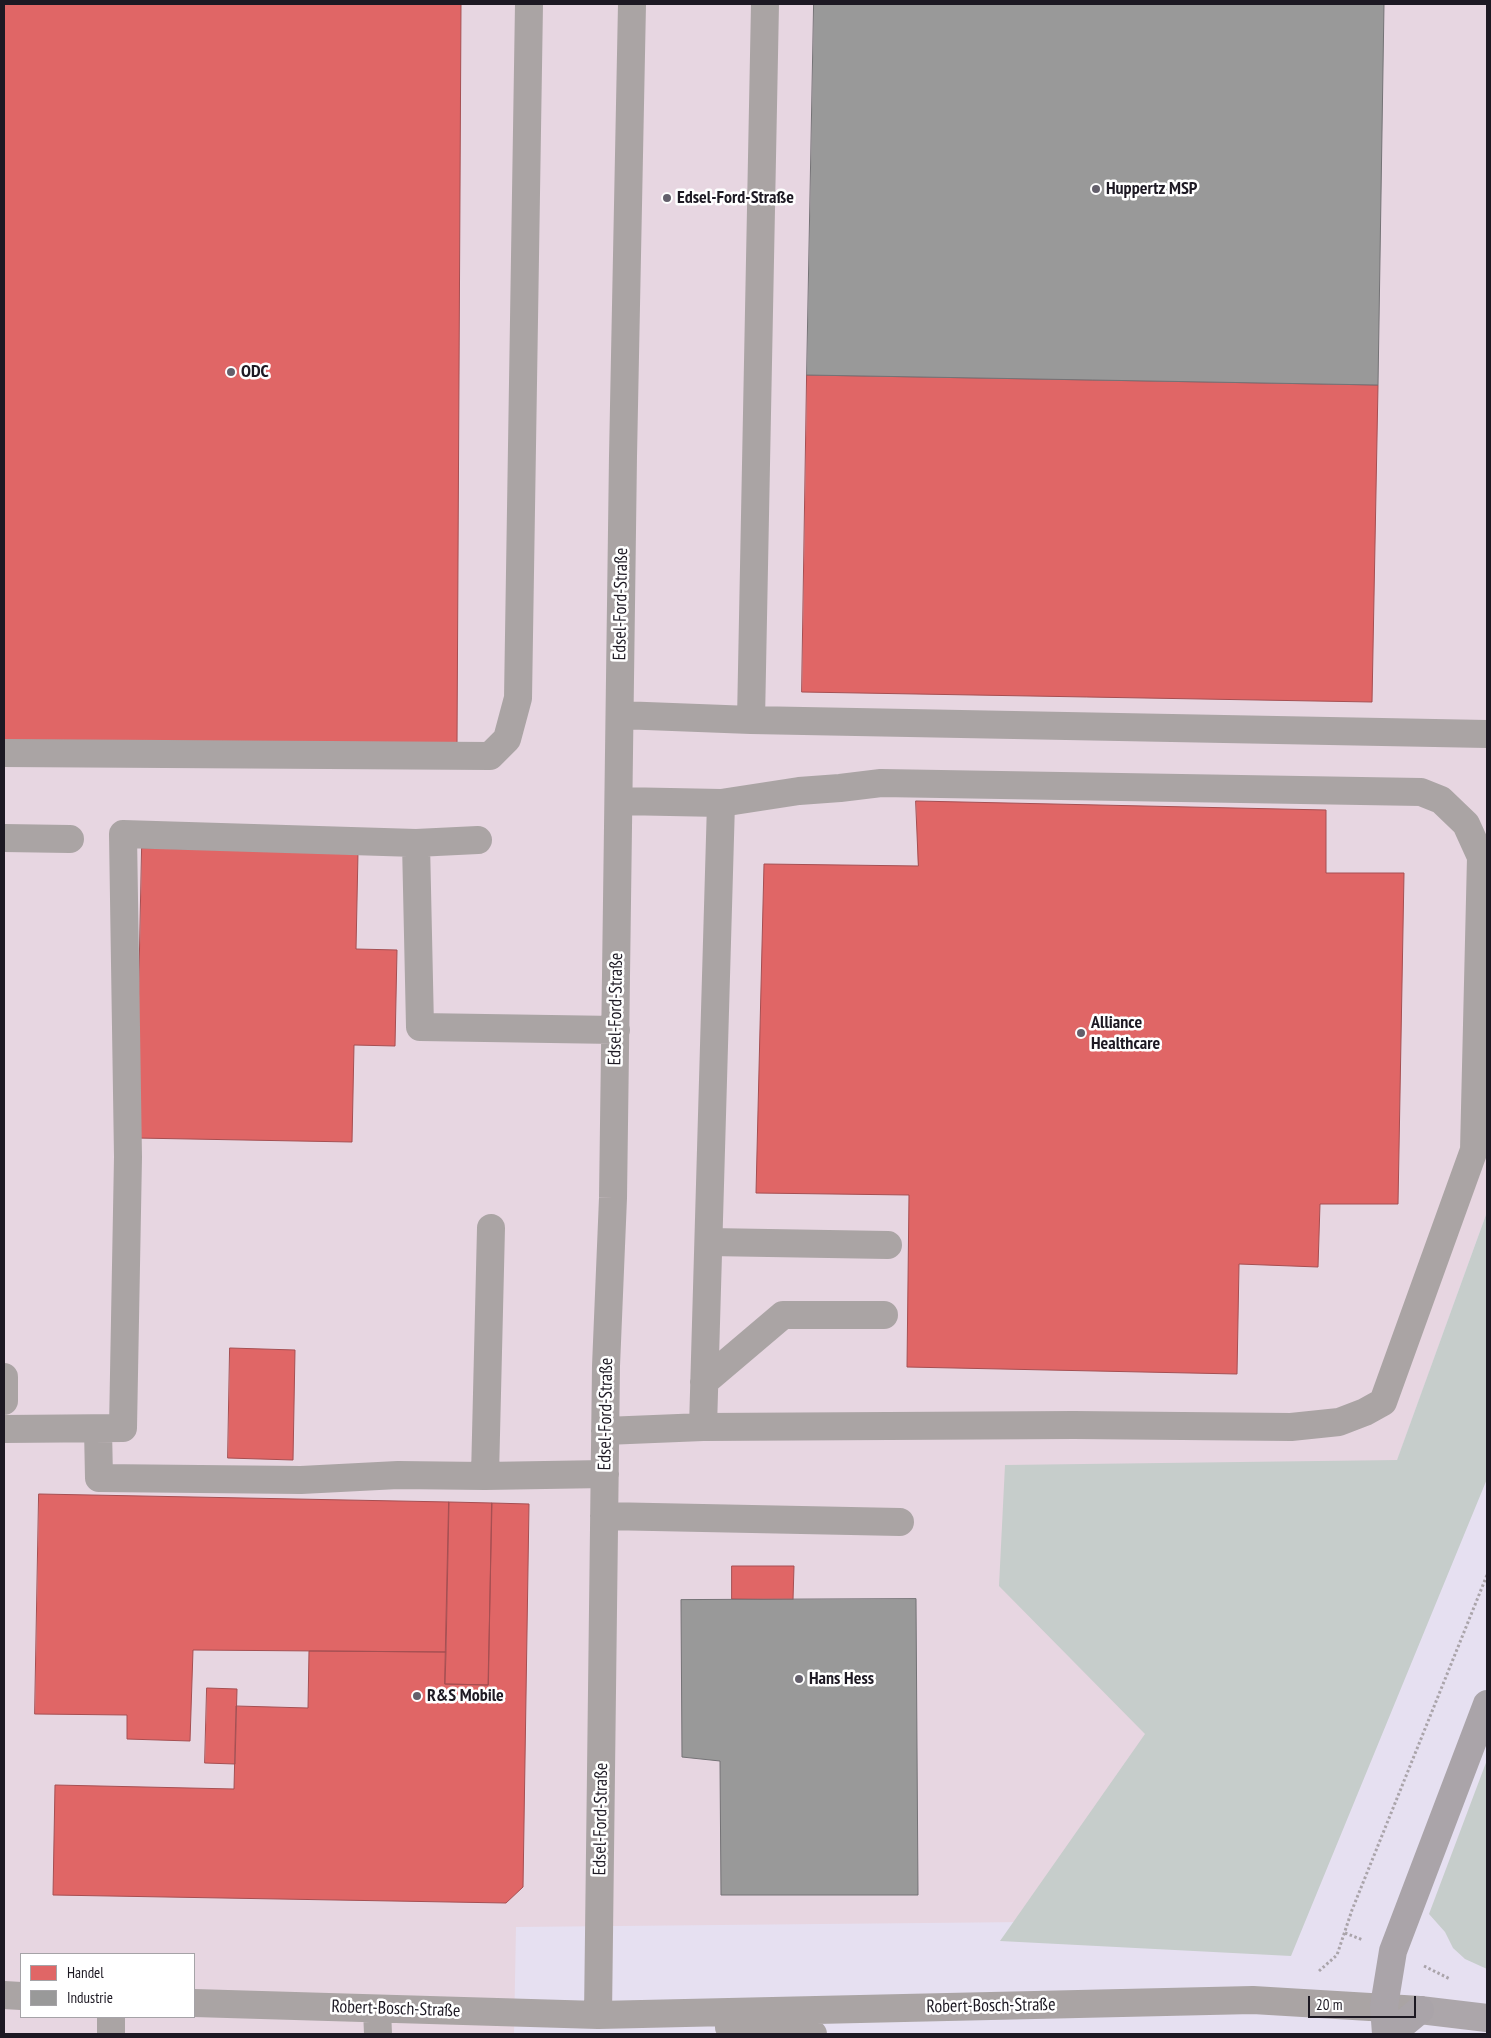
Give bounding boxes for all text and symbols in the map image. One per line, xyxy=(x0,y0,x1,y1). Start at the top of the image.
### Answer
place label: Huppertz MSP xyxy=(1106,178,1197,200)
marker: Huppertz MSP xyxy=(1090,183,1102,195)
place label: Edsel-Ford-Straße xyxy=(677,187,794,209)
marker: Edsel-Ford-Straße xyxy=(661,192,673,204)
place label: ODC xyxy=(241,361,269,383)
marker: ODC xyxy=(225,366,237,378)
street label: Edsel-Ford-Straße xyxy=(609,547,633,661)
street label: Edsel-Ford-Straße xyxy=(604,952,628,1066)
place label: Alliance Healthcare xyxy=(1091,1012,1160,1054)
marker: Alliance Healthcare xyxy=(1075,1027,1087,1039)
street label: Edsel-Ford-Straße xyxy=(594,1357,618,1471)
place label: Hans Hess xyxy=(809,1668,874,1690)
marker: Hans Hess xyxy=(793,1673,805,1685)
place label: R&S Mobile xyxy=(427,1685,504,1707)
marker: R&S Mobile xyxy=(411,1690,423,1702)
street label: Edsel-Ford-Straße xyxy=(589,1762,613,1876)
legend xyxy=(20,1953,195,2018)
text: Handel xyxy=(67,1963,104,1982)
scale bar xyxy=(1311,1986,1418,2018)
text: Industrie xyxy=(67,1988,113,2007)
street label: Robert-Bosch-Straße xyxy=(926,1994,1056,2018)
text: 20 m xyxy=(1316,1995,1342,2014)
street label: Robert-Bosch-Straße xyxy=(331,1996,461,2022)

